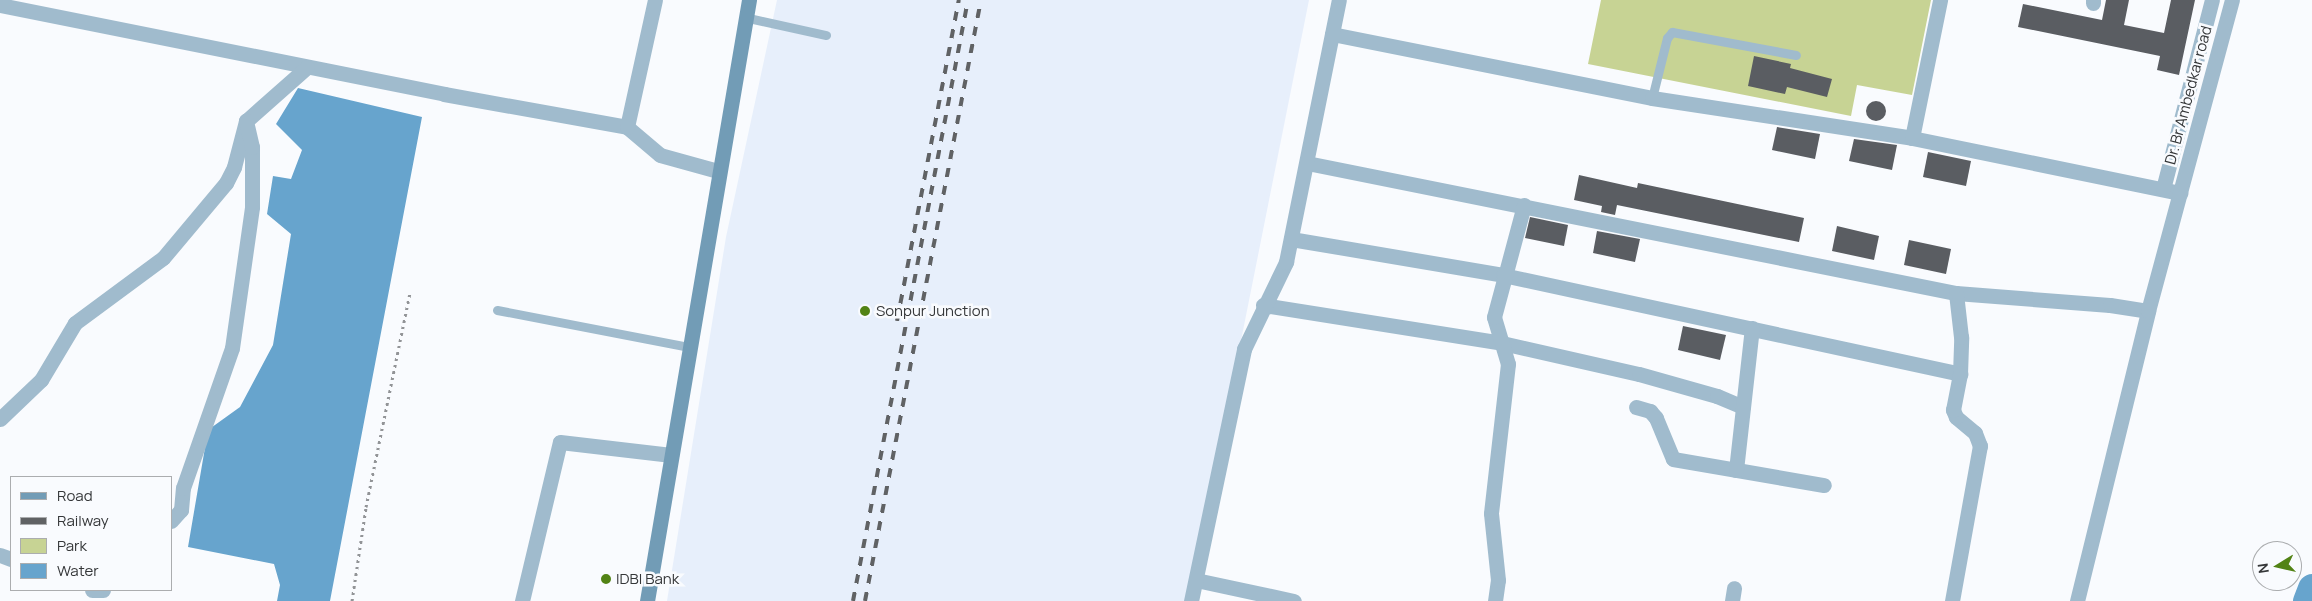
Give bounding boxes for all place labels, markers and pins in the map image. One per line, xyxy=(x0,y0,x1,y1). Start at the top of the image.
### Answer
place label: Sonpur Junction xyxy=(876,302,990,320)
marker: Sonpur Junction xyxy=(858,304,872,318)
place label: IDBI Bank xyxy=(616,570,679,588)
marker: IDBI Bank xyxy=(600,573,612,585)

